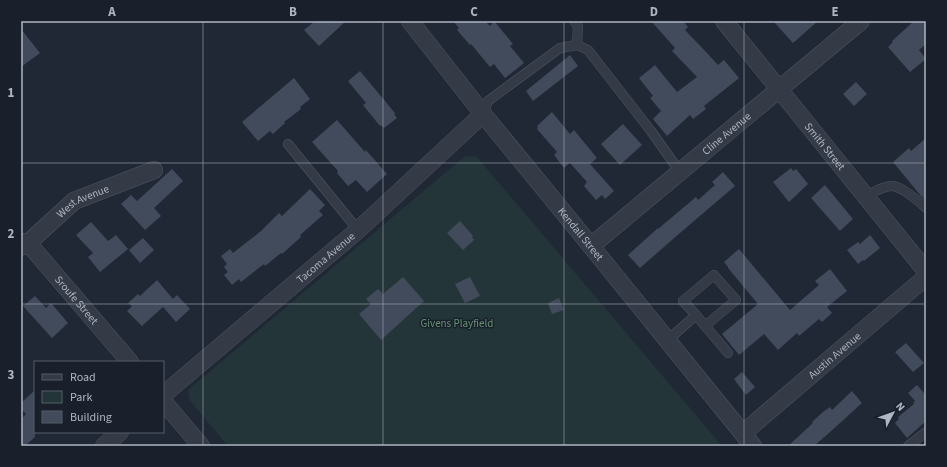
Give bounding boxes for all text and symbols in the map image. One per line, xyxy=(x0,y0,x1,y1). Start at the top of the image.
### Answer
text: A xyxy=(107,3,116,21)
text: B xyxy=(289,3,297,21)
text: C xyxy=(470,3,478,21)
text: D xyxy=(650,3,658,21)
text: E xyxy=(831,3,839,21)
text: 1 xyxy=(8,84,15,102)
street label: Cline Avenue xyxy=(699,109,755,159)
street label: Smith Street xyxy=(801,120,849,174)
street label: West Avenue xyxy=(53,181,112,221)
street label: Kendall Street xyxy=(554,204,607,264)
text: 2 xyxy=(8,225,15,243)
street label: Tacoma Avenue xyxy=(293,228,359,287)
street label: Sroufe Street xyxy=(51,273,102,328)
park label: Givens Playfield xyxy=(421,316,493,331)
street label: Austin Avenue xyxy=(805,328,865,382)
legend xyxy=(34,361,164,433)
text: 3 xyxy=(8,366,15,384)
text: Road xyxy=(70,369,96,386)
text: Park xyxy=(70,389,92,406)
north arrow xyxy=(873,393,913,433)
text: N xyxy=(892,399,908,414)
text: Building xyxy=(70,409,112,426)

